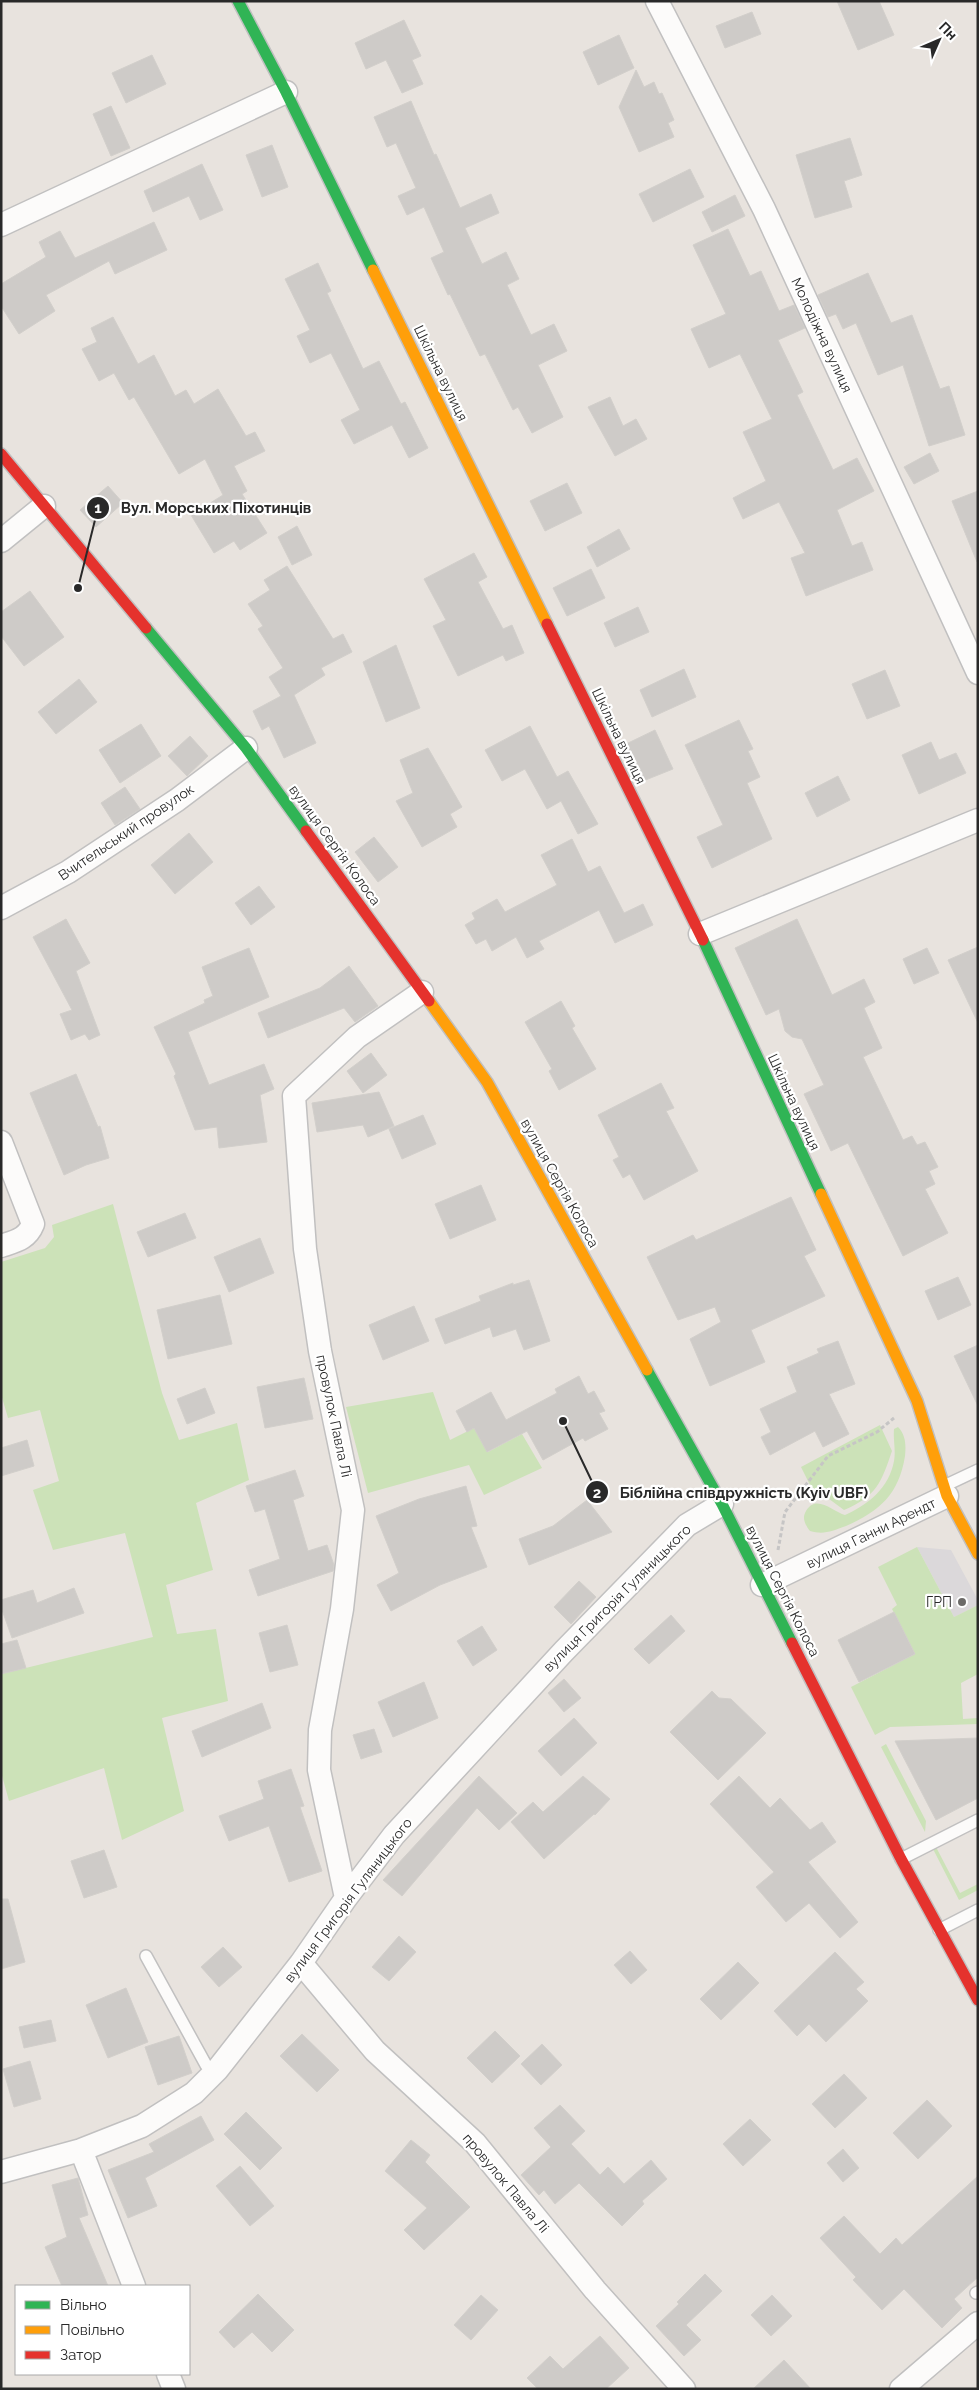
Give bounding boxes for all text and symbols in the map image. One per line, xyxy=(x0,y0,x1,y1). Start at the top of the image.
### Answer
north arrow xyxy=(914,15,964,65)
text: Пн xyxy=(936,19,960,43)
street label: Молодіжна вулиця xyxy=(788,275,856,395)
street label: Шкільна вулиця xyxy=(411,323,471,423)
callout: Вул. Морських Піхотинців xyxy=(86,493,321,523)
text: 1 xyxy=(94,499,102,517)
text: Вул. Морських Піхотинців xyxy=(121,499,311,517)
street label: Шкільна вулиця xyxy=(589,686,649,786)
street label: Вчительський провулок xyxy=(55,781,197,883)
street label: вулиця Сергія Колоса xyxy=(286,782,384,908)
street label: Шкільна вулиця xyxy=(765,1051,823,1153)
street label: вулиця Сергія Колоса xyxy=(518,1116,602,1250)
street label: провулок Павла Лі xyxy=(313,1353,355,1479)
callout: Біблійна співдружність (Kyiv UBF) xyxy=(585,1477,879,1507)
text: 2 xyxy=(593,1484,601,1502)
text: Біблійна співдружність (Kyiv UBF) xyxy=(620,1484,869,1502)
street label: вулиця Ганни Арендт xyxy=(804,1495,939,1571)
street label: вулиця Григорія Гуляницького xyxy=(540,1521,694,1675)
street label: вулиця Сергія Колоса xyxy=(743,1523,823,1659)
place label: ГРП xyxy=(926,1594,952,1610)
marker: ГРП xyxy=(956,1596,968,1608)
street label: вулиця Григорія Гуляницького xyxy=(281,1815,415,1985)
street label: провулок Павла Лі xyxy=(460,2130,552,2236)
legend xyxy=(15,2285,190,2375)
text: Вільно xyxy=(60,2296,107,2314)
text: Повільно xyxy=(60,2321,125,2339)
text: Затор xyxy=(60,2346,102,2364)

